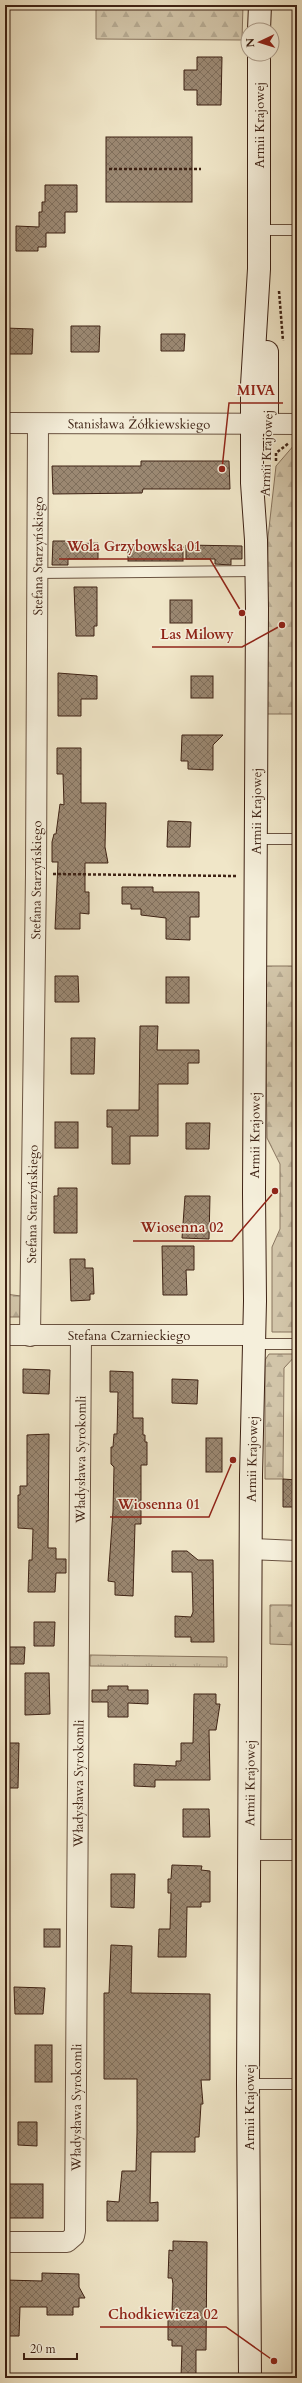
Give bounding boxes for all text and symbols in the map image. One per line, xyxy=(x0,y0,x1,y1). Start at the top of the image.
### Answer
north arrow xyxy=(240,22,280,62)
text: N xyxy=(243,37,258,48)
street label: Armii Krajowej xyxy=(251,82,269,168)
callout: MIVA xyxy=(229,377,283,403)
text: MIVA xyxy=(237,381,276,400)
street label: Armii Krajowej xyxy=(256,409,278,497)
street label: Stanisława Żółkiewskiego xyxy=(68,415,210,434)
street label: Stefana Starzyńskiego xyxy=(29,497,48,616)
callout: Wola Grzybowska 01 xyxy=(59,533,210,559)
text: Wola Grzybowska 01 xyxy=(66,537,201,556)
callout: Las Milowy xyxy=(152,621,242,647)
text: Las Milowy xyxy=(160,625,234,644)
street label: Armii Krajowej xyxy=(248,768,266,854)
street label: Stefana Starzyńskiego xyxy=(27,821,46,940)
street label: Armii Krajowej xyxy=(246,1092,265,1178)
street label: Stefana Starzyńskiego xyxy=(23,1144,42,1264)
callout: Wiosenna 02 xyxy=(133,1215,232,1241)
text: Wiosenna 02 xyxy=(140,1218,223,1237)
street label: Stefana Czarnieckiego xyxy=(68,1327,190,1345)
street label: Władysława Syrokomli xyxy=(72,1395,91,1524)
street label: Armii Krajowej xyxy=(243,1416,262,1502)
callout: Wiosenna 01 xyxy=(110,1491,209,1517)
text: Wiosenna 01 xyxy=(117,1495,200,1514)
street label: Władysława Syrokomli xyxy=(70,1719,88,1848)
street label: Armii Krajowej xyxy=(241,1740,260,1826)
street label: Władysława Syrokomli xyxy=(67,2043,86,2172)
street label: Armii Krajowej xyxy=(241,2064,259,2150)
callout: Chodkiewicza 02 xyxy=(100,2301,226,2327)
text: Chodkiewicza 02 xyxy=(108,2305,218,2324)
scale bar xyxy=(24,2335,77,2361)
text: 20 m xyxy=(30,2341,57,2357)

